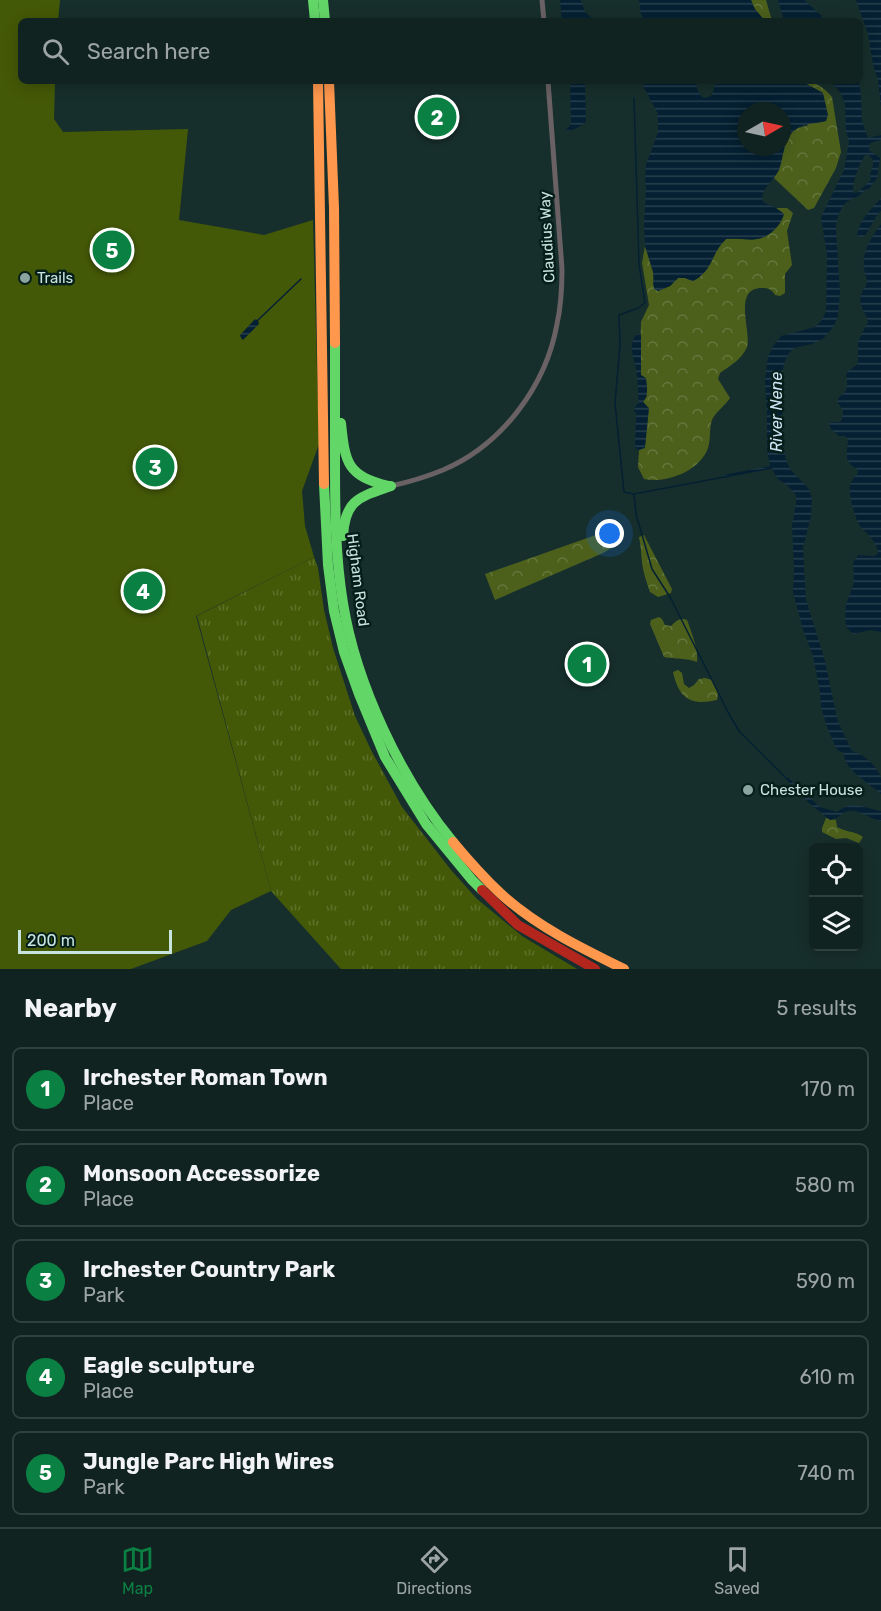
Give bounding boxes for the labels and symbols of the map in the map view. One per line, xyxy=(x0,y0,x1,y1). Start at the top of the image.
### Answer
pin: 2 xyxy=(418,94,456,140)
north arrow xyxy=(737,102,791,156)
street label: Claudius Way xyxy=(536,191,558,283)
pin: 5 xyxy=(92,228,132,272)
place label: Trails xyxy=(37,269,74,287)
marker: Trails xyxy=(18,271,32,285)
water label: River Nene xyxy=(767,372,786,452)
pin: 3 xyxy=(136,444,174,490)
your location xyxy=(595,519,624,548)
street label: Higham Road xyxy=(343,533,373,627)
pin: 4 xyxy=(124,568,162,614)
pin: 1 xyxy=(568,642,606,686)
place label: Chester House xyxy=(760,781,863,799)
marker: Chester House xyxy=(741,783,755,797)
scale bar xyxy=(18,927,172,954)

